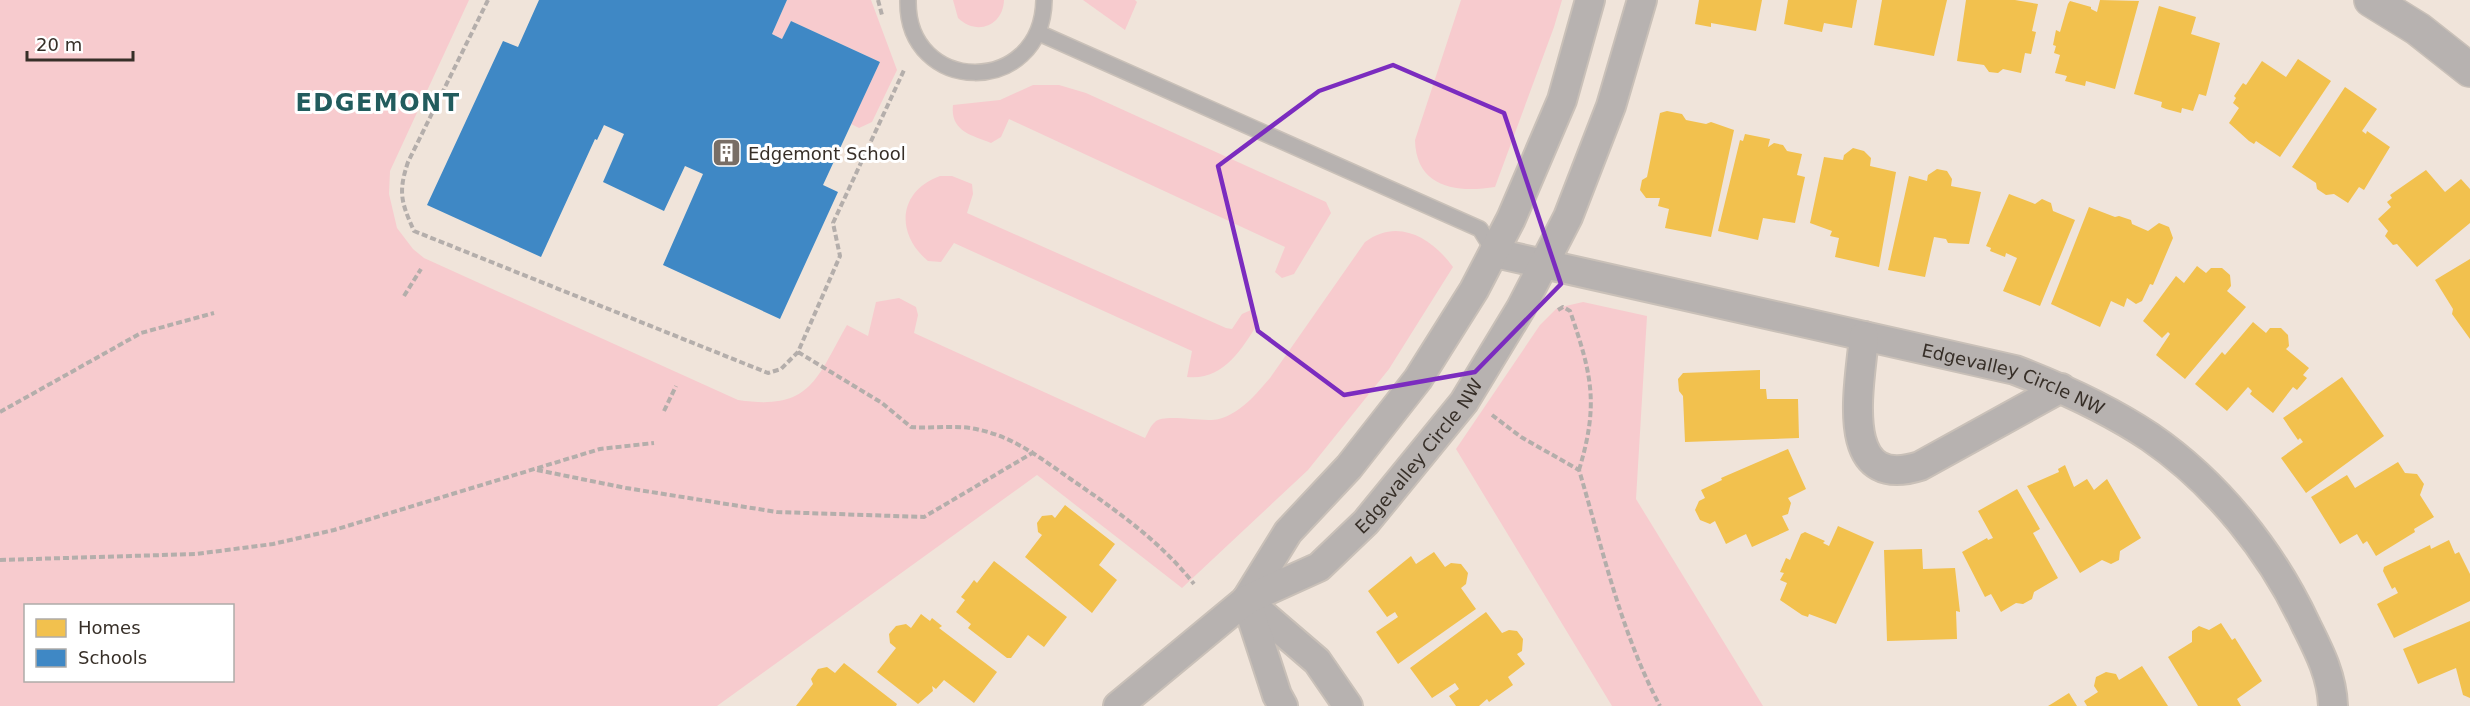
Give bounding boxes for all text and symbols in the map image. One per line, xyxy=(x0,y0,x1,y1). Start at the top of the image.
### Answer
scale bar xyxy=(27,24,134,62)
text: 20 m xyxy=(36,34,82,55)
district label: EDGEMONT xyxy=(295,89,461,117)
building icon: Edgemont School xyxy=(711,137,743,169)
place label: Edgemont School xyxy=(748,143,906,164)
street label: Edgevalley Circle NW xyxy=(1920,339,2109,419)
street label: Edgevalley Circle NW xyxy=(1350,374,1486,537)
legend xyxy=(24,604,234,682)
text: Homes xyxy=(78,617,141,638)
text: Schools xyxy=(78,647,147,668)

